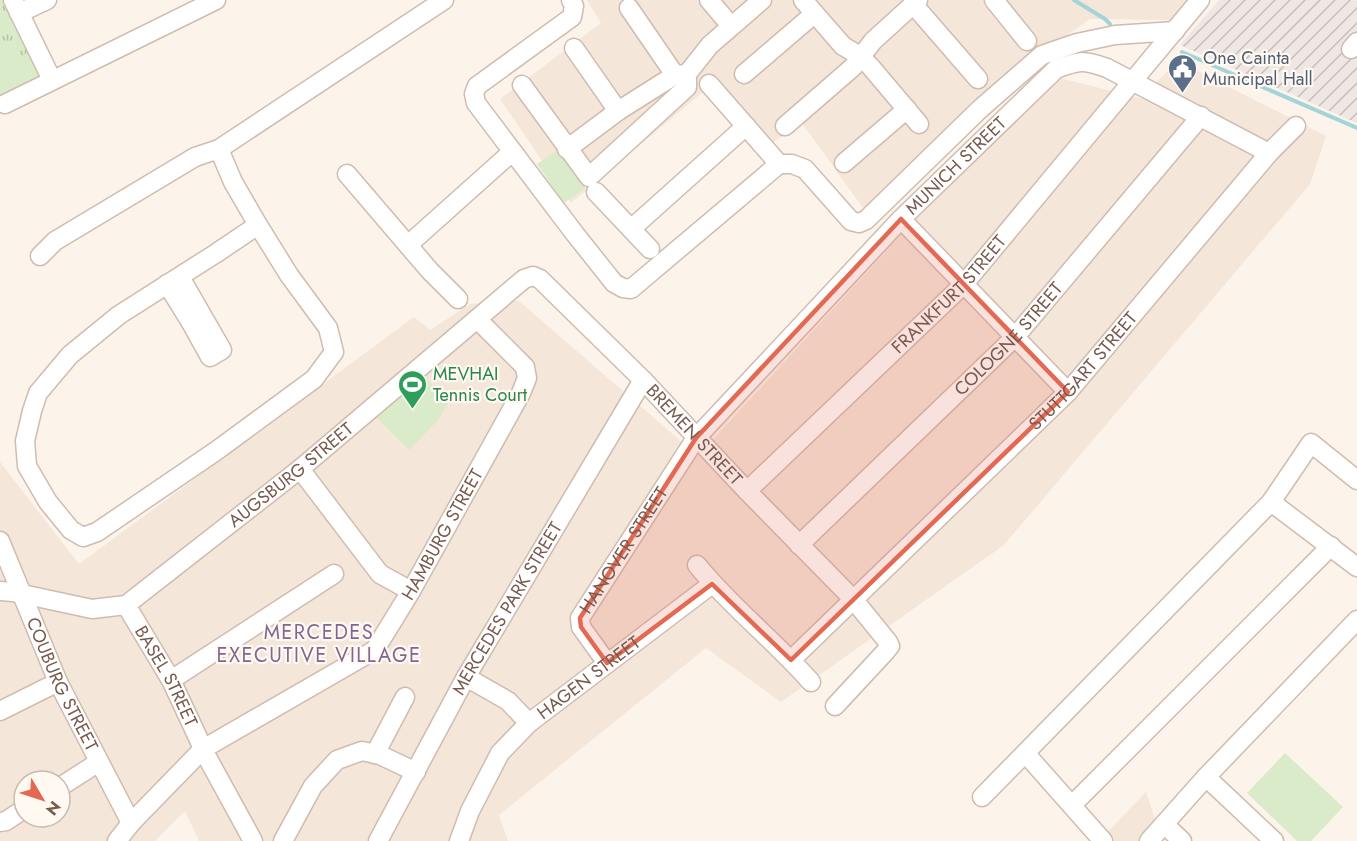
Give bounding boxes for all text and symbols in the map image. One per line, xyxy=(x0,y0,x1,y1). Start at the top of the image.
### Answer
place label: One Cainta Municipal Hall xyxy=(1203,45,1313,92)
public building icon: One Cainta Municipal Hall xyxy=(1166,52,1198,94)
street label: MUNICH STREET xyxy=(900,110,1013,221)
street label: FRANKFURT STREET xyxy=(886,229,1013,360)
street label: COLOGNE STREET xyxy=(948,276,1069,402)
street label: STUTTGART STREET xyxy=(1023,306,1144,436)
place label: MEVHAI Tennis Court xyxy=(433,361,528,408)
sports icon: MEVHAI Tennis Court xyxy=(396,368,428,410)
street label: BREMEN STREET xyxy=(640,378,749,492)
street label: AUGSBURG STREET xyxy=(223,416,359,533)
street label: HAMBURG STREET xyxy=(395,464,490,605)
street label: HANOVER STREET xyxy=(573,481,675,619)
street label: MERCEDES PARK STREET xyxy=(446,517,569,700)
street label: COUBURG STREET xyxy=(20,613,105,756)
district label: MERCEDES EXECUTIVE VILLAGE xyxy=(216,618,422,670)
street label: BASEL STREET xyxy=(128,621,204,732)
street label: HAGEN STREET xyxy=(532,629,646,725)
north arrow xyxy=(12,769,72,829)
text: N xyxy=(40,796,66,820)

